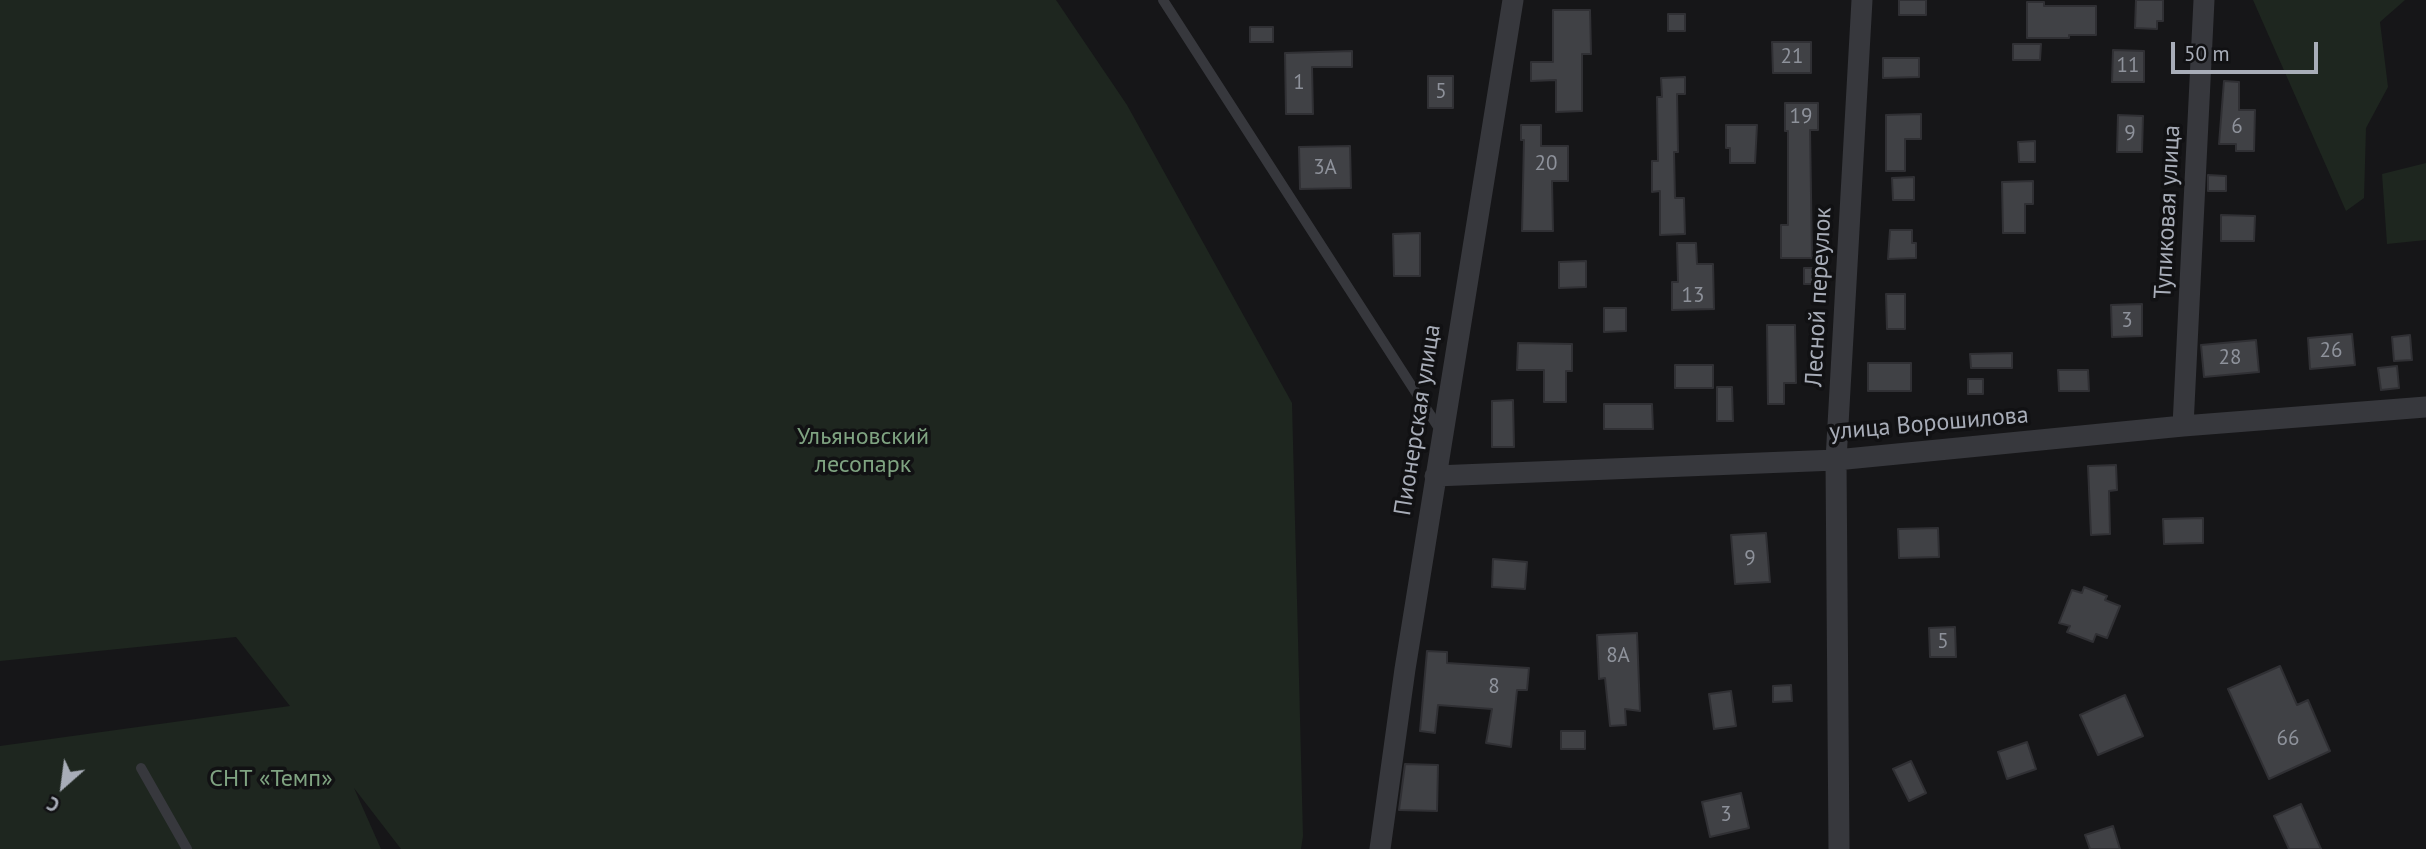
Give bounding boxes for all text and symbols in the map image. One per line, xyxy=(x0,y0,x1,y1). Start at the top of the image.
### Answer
scale bar xyxy=(2174,28,2321,72)
text: 50 m xyxy=(2184,40,2230,67)
house number: 21 xyxy=(1781,44,1803,70)
house number: 11 xyxy=(2117,53,2139,79)
house number: 1 xyxy=(1293,70,1305,96)
house number: 5 xyxy=(1435,79,1447,105)
house number: 19 xyxy=(1790,104,1812,130)
house number: 6 xyxy=(2231,114,2243,140)
house number: 9 xyxy=(2124,121,2136,147)
street label: Тупиковая улица xyxy=(2149,124,2187,300)
house number: 20 xyxy=(1535,151,1557,177)
house number: 3А xyxy=(1313,155,1337,181)
street label: Лесной переулок xyxy=(1800,206,1838,388)
house number: 13 xyxy=(1682,283,1704,309)
house number: 3 xyxy=(2121,308,2133,334)
street label: Пионерская улица xyxy=(1389,322,1447,518)
house number: 26 xyxy=(2320,338,2342,364)
house number: 28 xyxy=(2219,345,2241,371)
street label: улица Ворошилова xyxy=(1828,401,2030,447)
park label: Ульяновский лесопарк xyxy=(797,423,929,479)
house number: 9 xyxy=(1744,546,1756,572)
house number: 5 xyxy=(1937,629,1949,655)
house number: 8А xyxy=(1606,643,1630,669)
house number: 8 xyxy=(1488,674,1500,700)
house number: 66 xyxy=(2277,726,2299,752)
north arrow xyxy=(28,751,98,821)
park label: СНТ «Темп» xyxy=(209,765,333,793)
text: С xyxy=(43,791,63,818)
house number: 3 xyxy=(1720,802,1732,828)

